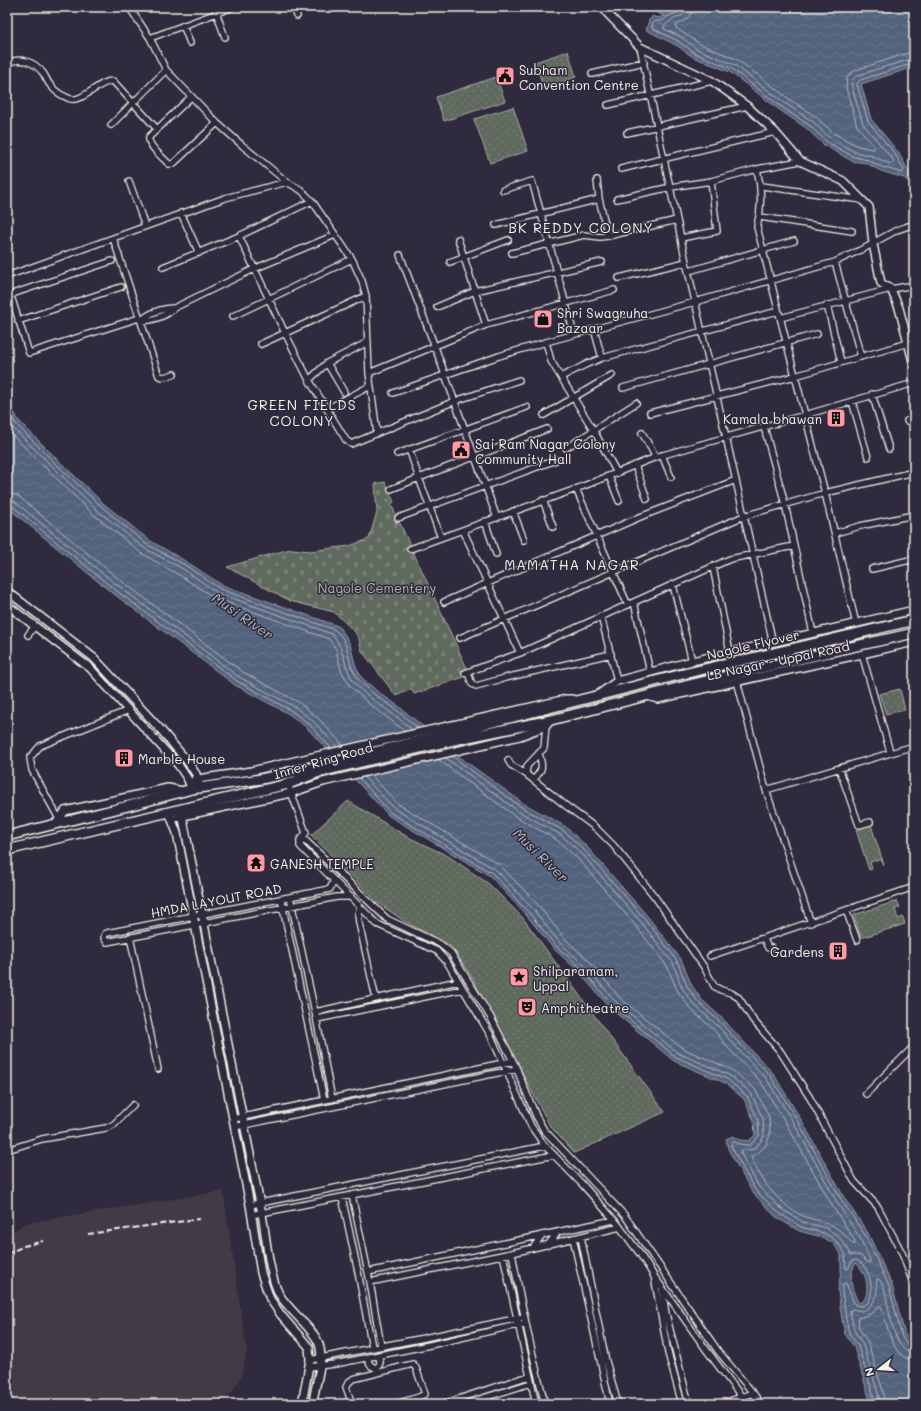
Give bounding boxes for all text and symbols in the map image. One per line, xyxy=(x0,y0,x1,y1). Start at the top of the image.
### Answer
place label: Subham Convention Centre xyxy=(519,61,639,93)
public building icon: Subham Convention Centre xyxy=(494,65,516,87)
district label: BK REDDY COLONY xyxy=(508,218,654,237)
place label: Shri Swagruha Bazaar xyxy=(557,304,648,336)
shop icon: Shri Swagruha Bazaar xyxy=(532,308,554,330)
district label: GREEN FIELDS COLONY xyxy=(247,395,357,430)
building icon: Kamala bhawan xyxy=(825,407,847,429)
place label: Kamala bhawan xyxy=(723,410,822,427)
place label: Sai Ram Nagar Colony Community Hall xyxy=(475,435,616,467)
public building icon: Sai Ram Nagar Colony Community Hall xyxy=(450,439,472,461)
district label: MAMATHA NAGAR xyxy=(504,555,640,574)
park label: Nagole Cementery xyxy=(318,579,436,596)
water label: Musi River xyxy=(209,588,277,644)
street label: Nagole Flyover xyxy=(705,625,801,663)
street label: LB Nagar - Uppal Road xyxy=(705,637,851,683)
street label: Inner Ring Road xyxy=(271,738,375,782)
building icon: Marble House xyxy=(113,747,135,769)
place label: Marble House xyxy=(138,750,225,767)
water label: Musi River xyxy=(509,824,573,886)
temple icon: GANESH TEMPLE xyxy=(245,852,267,874)
place label: GANESH TEMPLE xyxy=(270,855,374,872)
street label: HMDA LAYOUT ROAD xyxy=(149,879,283,921)
building icon: Gardens xyxy=(827,940,849,962)
place label: Gardens xyxy=(770,943,824,960)
place label: Shilparamam, Uppal xyxy=(533,962,618,994)
place icon: Shilparamam, Uppal xyxy=(508,966,530,988)
theatre icon: Amphitheatre xyxy=(516,996,538,1018)
place label: Amphitheatre xyxy=(541,999,629,1016)
north arrow xyxy=(859,1349,899,1389)
text: N xyxy=(861,1366,877,1378)

